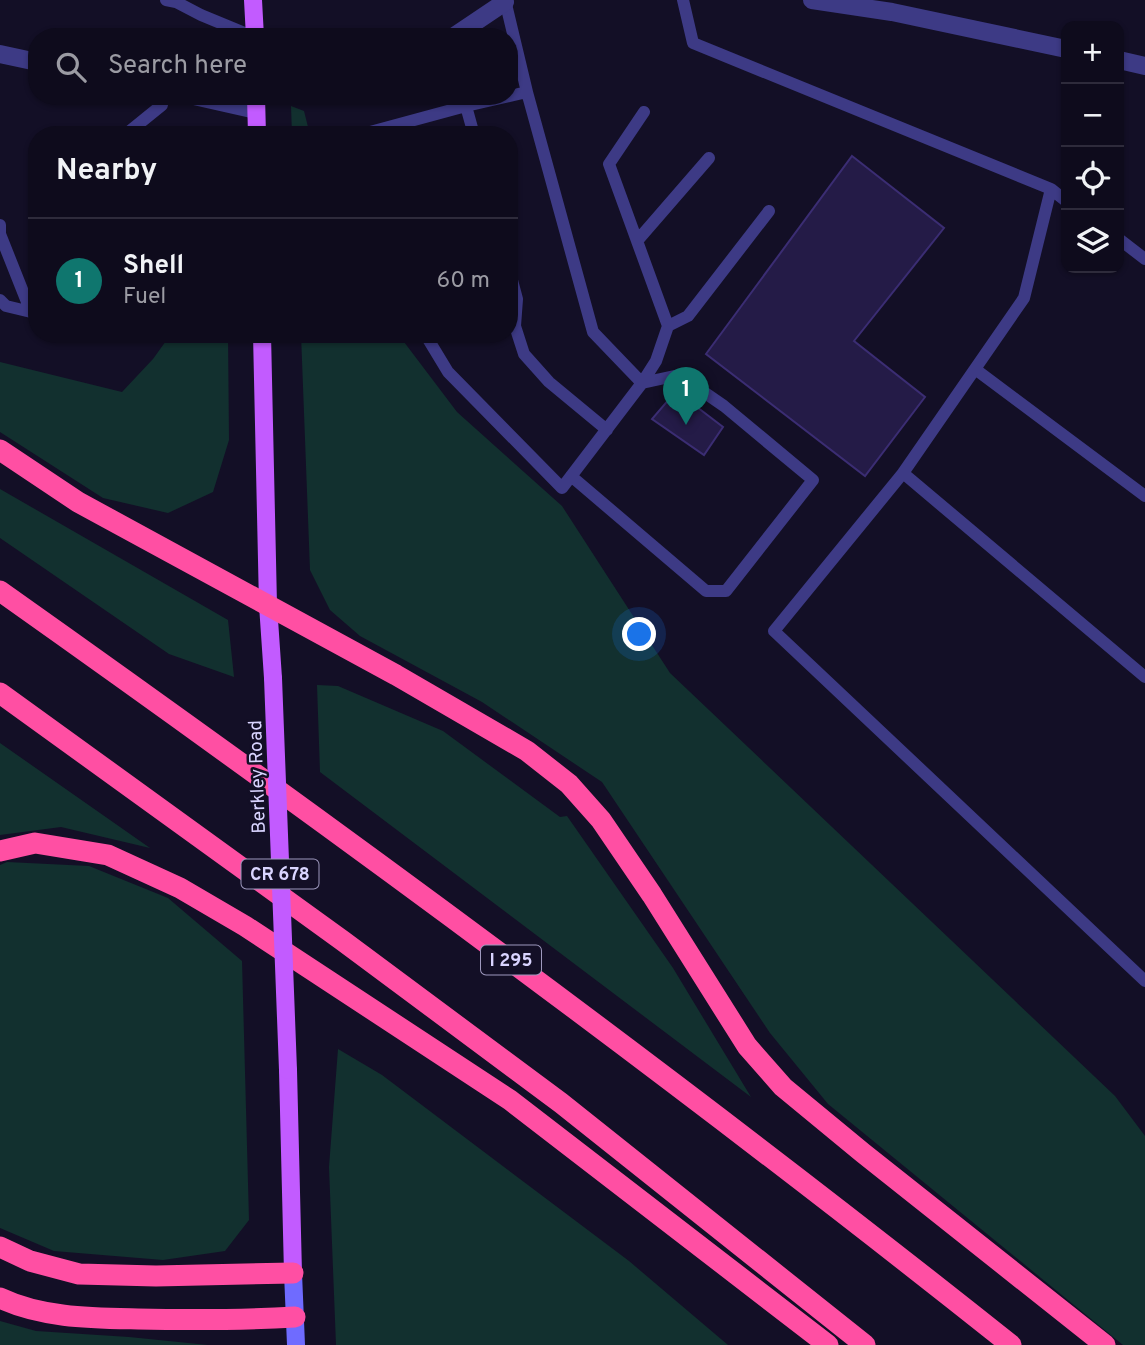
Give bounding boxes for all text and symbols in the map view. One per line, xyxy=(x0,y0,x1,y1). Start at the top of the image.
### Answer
map controls xyxy=(1061,21,1124,273)
button: + xyxy=(1061,21,1124,84)
search box xyxy=(28,28,518,105)
icon: search xyxy=(52,48,90,86)
text: Search here xyxy=(108,50,247,83)
button: − xyxy=(1061,84,1124,147)
button: locate xyxy=(1061,147,1124,210)
text: Nearby xyxy=(56,153,157,190)
button: layers xyxy=(1061,210,1124,273)
text: Shell xyxy=(123,250,184,283)
text: 1 xyxy=(74,267,84,296)
text: 60 m xyxy=(437,267,490,296)
text: Fuel xyxy=(123,283,166,312)
pin: 1 xyxy=(663,367,709,425)
your location xyxy=(622,617,656,651)
street label: Berkley Road xyxy=(244,720,272,834)
road number: CR 678 xyxy=(242,860,318,888)
road number: I 295 xyxy=(481,945,541,974)

